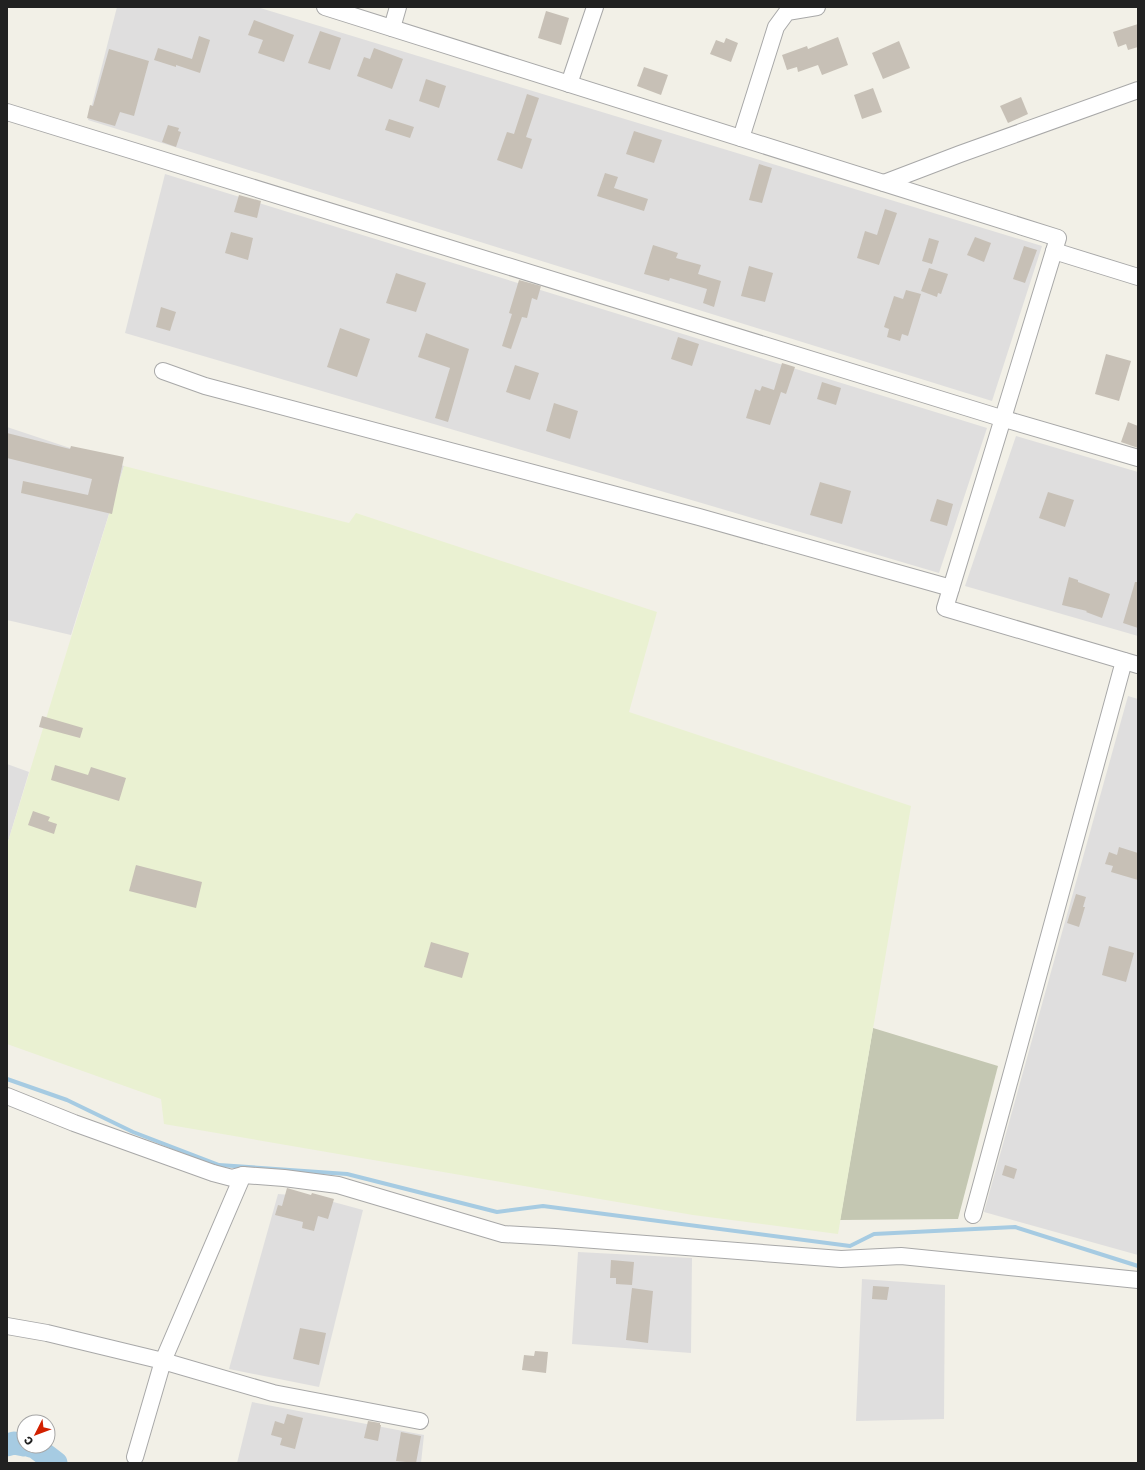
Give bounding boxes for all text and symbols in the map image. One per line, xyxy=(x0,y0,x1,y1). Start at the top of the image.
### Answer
north arrow xyxy=(16,1414,56,1454)
text: С xyxy=(21,1433,36,1448)

